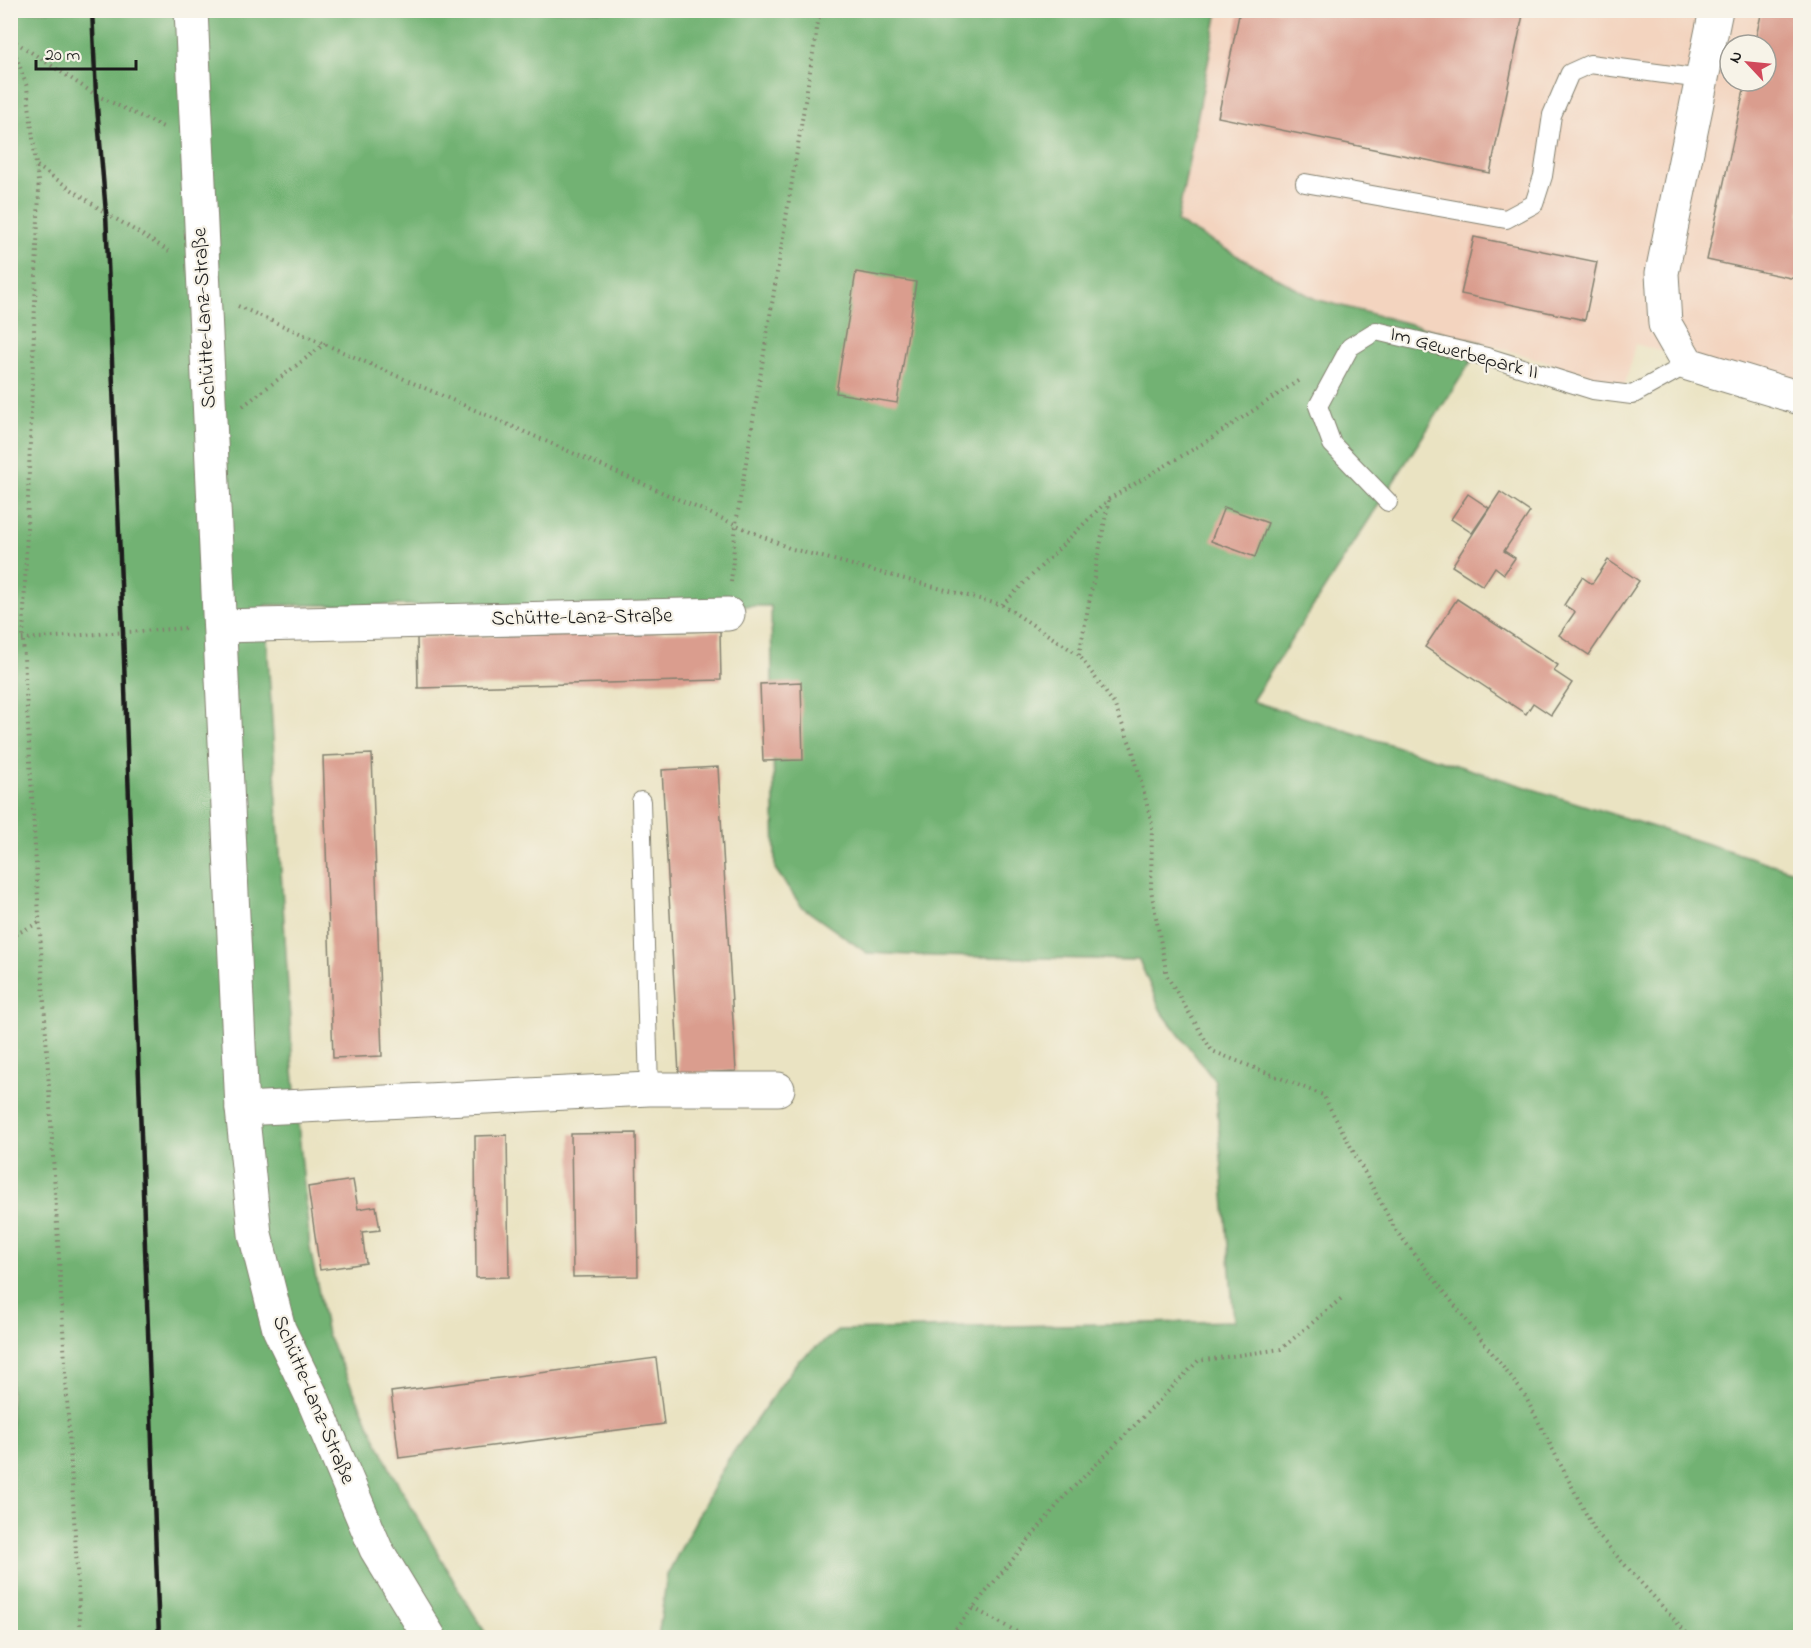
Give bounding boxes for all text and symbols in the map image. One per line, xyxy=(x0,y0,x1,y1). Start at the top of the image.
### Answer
scale bar xyxy=(36,33,136,71)
north arrow xyxy=(1718,33,1778,93)
text: 20 m xyxy=(45,43,80,69)
text: N xyxy=(1723,47,1750,67)
street label: Schütte-Lanz-Straße xyxy=(185,226,225,409)
street label: Im Gewerbepark II xyxy=(1386,320,1542,388)
street label: Schütte-Lanz-Straße xyxy=(491,601,673,635)
street label: Schütte-Lanz-Straße xyxy=(264,1311,362,1490)

